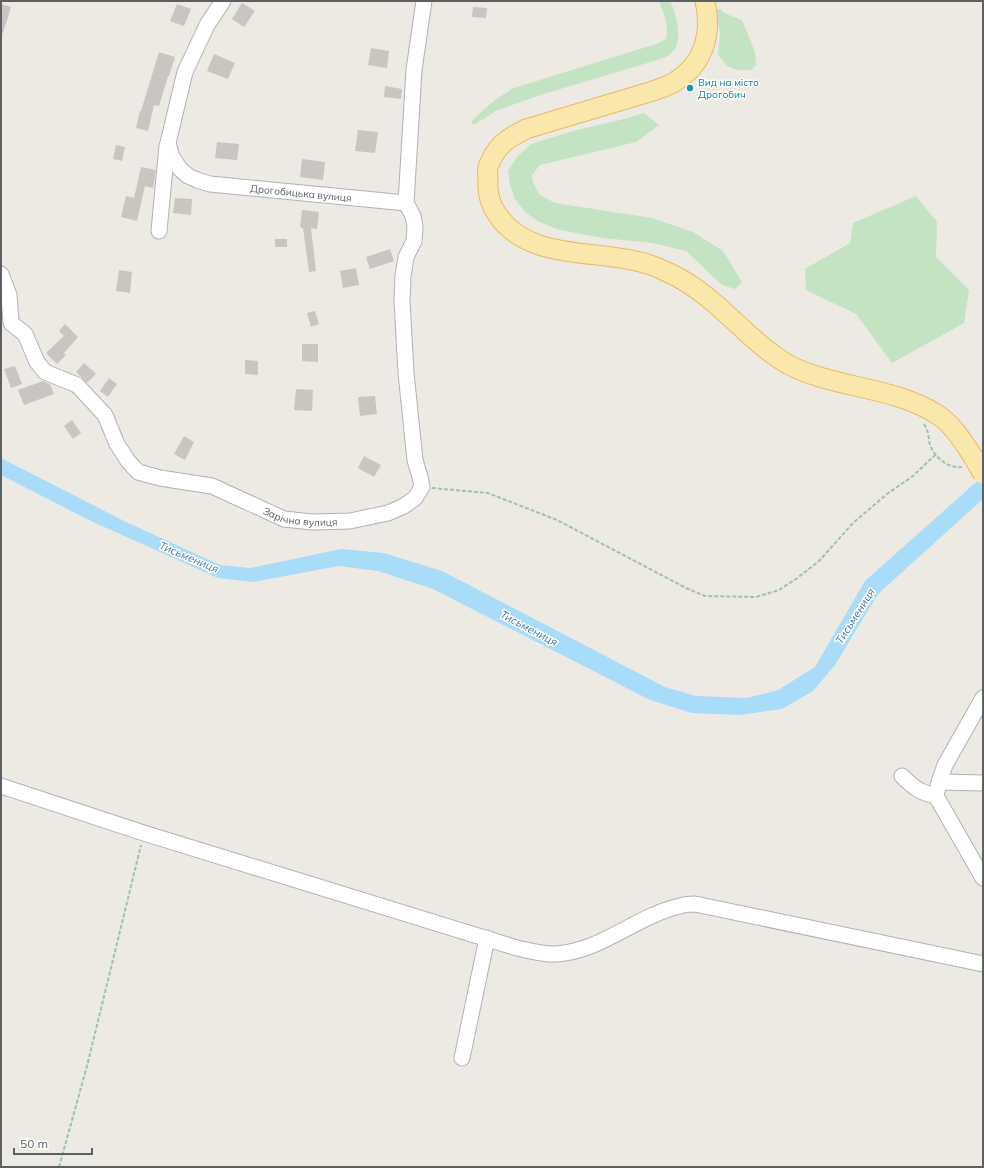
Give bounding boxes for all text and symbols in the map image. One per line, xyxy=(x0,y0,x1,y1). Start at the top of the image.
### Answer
place label: Вид на місто Дрогобич xyxy=(698,76,759,101)
marker: Вид на місто Дрогобич xyxy=(685,83,695,93)
street label: Дрогобицька вулиця xyxy=(249,182,352,205)
street label: Зарічна вулиця xyxy=(261,504,338,529)
water label: Тисьмениця xyxy=(157,538,221,576)
water label: Тисьмениця xyxy=(832,585,878,647)
water label: Тисьмениця xyxy=(498,607,560,649)
scale bar xyxy=(14,1130,92,1156)
text: 50 m xyxy=(20,1136,48,1151)

